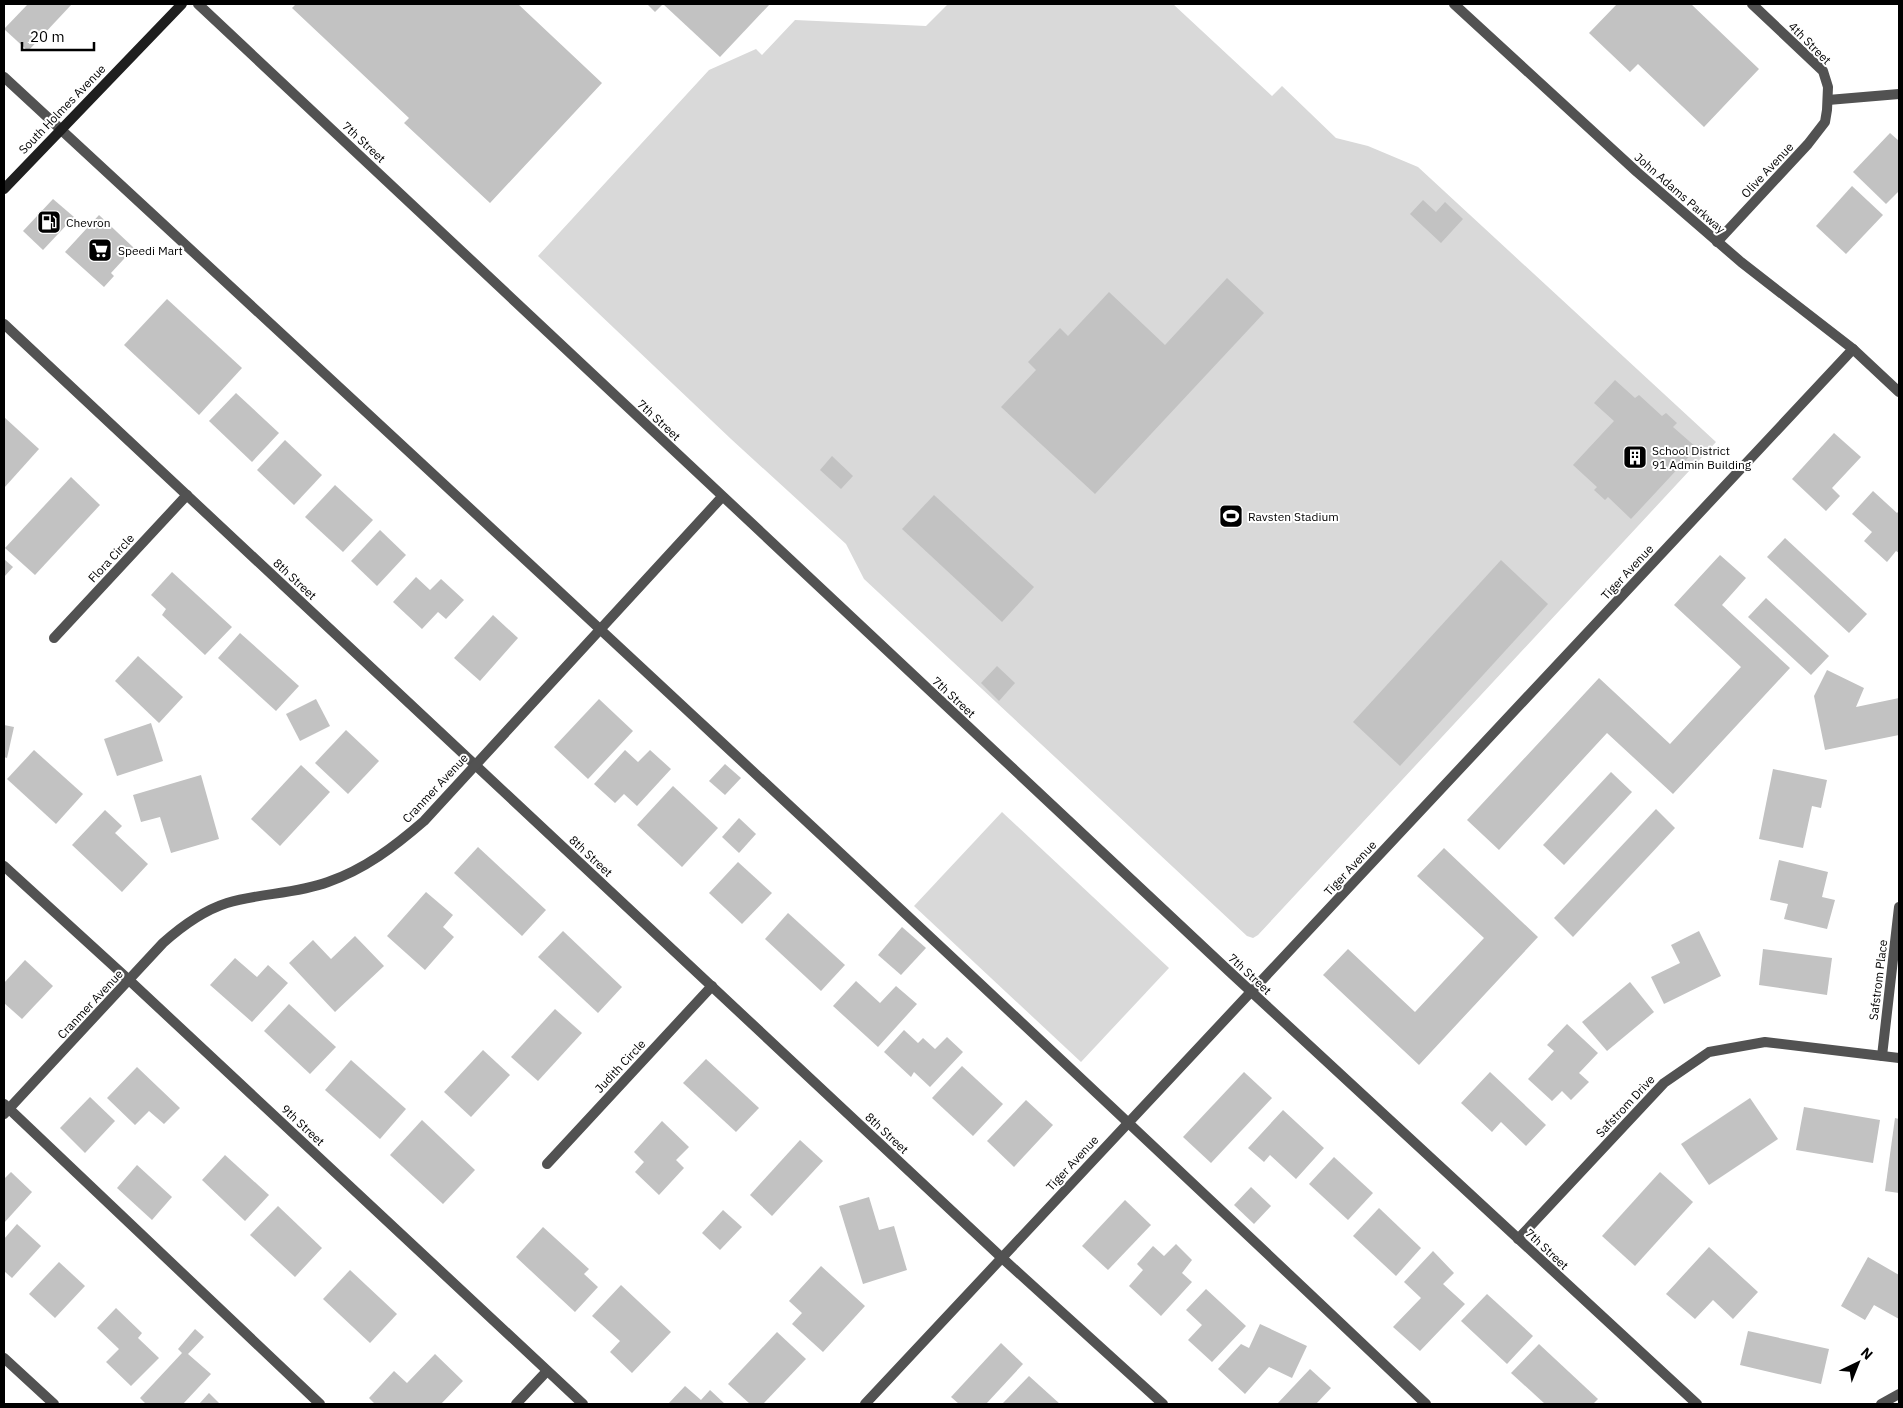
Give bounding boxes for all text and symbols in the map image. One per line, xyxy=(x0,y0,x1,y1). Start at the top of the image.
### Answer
street label: 4th Street xyxy=(1786,19,1834,67)
scale bar xyxy=(22,20,95,52)
text: 20 m xyxy=(30,27,65,46)
street label: South Holmes Avenue xyxy=(15,61,109,157)
street label: 7th Street xyxy=(339,118,389,166)
street label: Olive Avenue xyxy=(1738,139,1797,201)
street label: John Adams Parkway xyxy=(1632,150,1728,236)
fuel station icon: Chevron xyxy=(36,209,62,235)
place label: Chevron xyxy=(66,215,111,230)
supermarket icon: Speedi Mart xyxy=(87,237,113,263)
place label: Speedi Mart xyxy=(118,243,183,258)
street label: 7th Street xyxy=(634,396,684,444)
place label: School District 91 Admin Building xyxy=(1652,443,1752,472)
building icon: School District 91 Admin Building xyxy=(1622,444,1648,470)
sports icon: Ravsten Stadium xyxy=(1218,503,1244,529)
place label: Ravsten Stadium xyxy=(1248,509,1339,524)
street label: Flora Circle xyxy=(85,530,138,585)
street label: Tiger Avenue xyxy=(1598,541,1657,603)
street label: 8th Street xyxy=(270,555,320,603)
street label: 7th Street xyxy=(929,673,979,721)
street label: Cranmer Avenue xyxy=(399,750,471,826)
street label: 8th Street xyxy=(566,832,616,880)
street label: Tiger Avenue xyxy=(1321,837,1380,899)
street label: Safstrom Place xyxy=(1866,938,1890,1021)
street label: 7th Street xyxy=(1225,950,1275,998)
street label: Cranmer Avenue xyxy=(54,966,126,1042)
street label: Judith Circle xyxy=(592,1036,649,1096)
street label: Safstrom Drive xyxy=(1592,1072,1658,1140)
street label: 9th Street xyxy=(278,1101,328,1149)
street label: 8th Street xyxy=(862,1109,912,1157)
street label: Tiger Avenue xyxy=(1043,1132,1102,1194)
street label: 7th Street xyxy=(1522,1225,1572,1273)
north arrow xyxy=(1833,1338,1883,1388)
text: N xyxy=(1857,1343,1877,1364)

